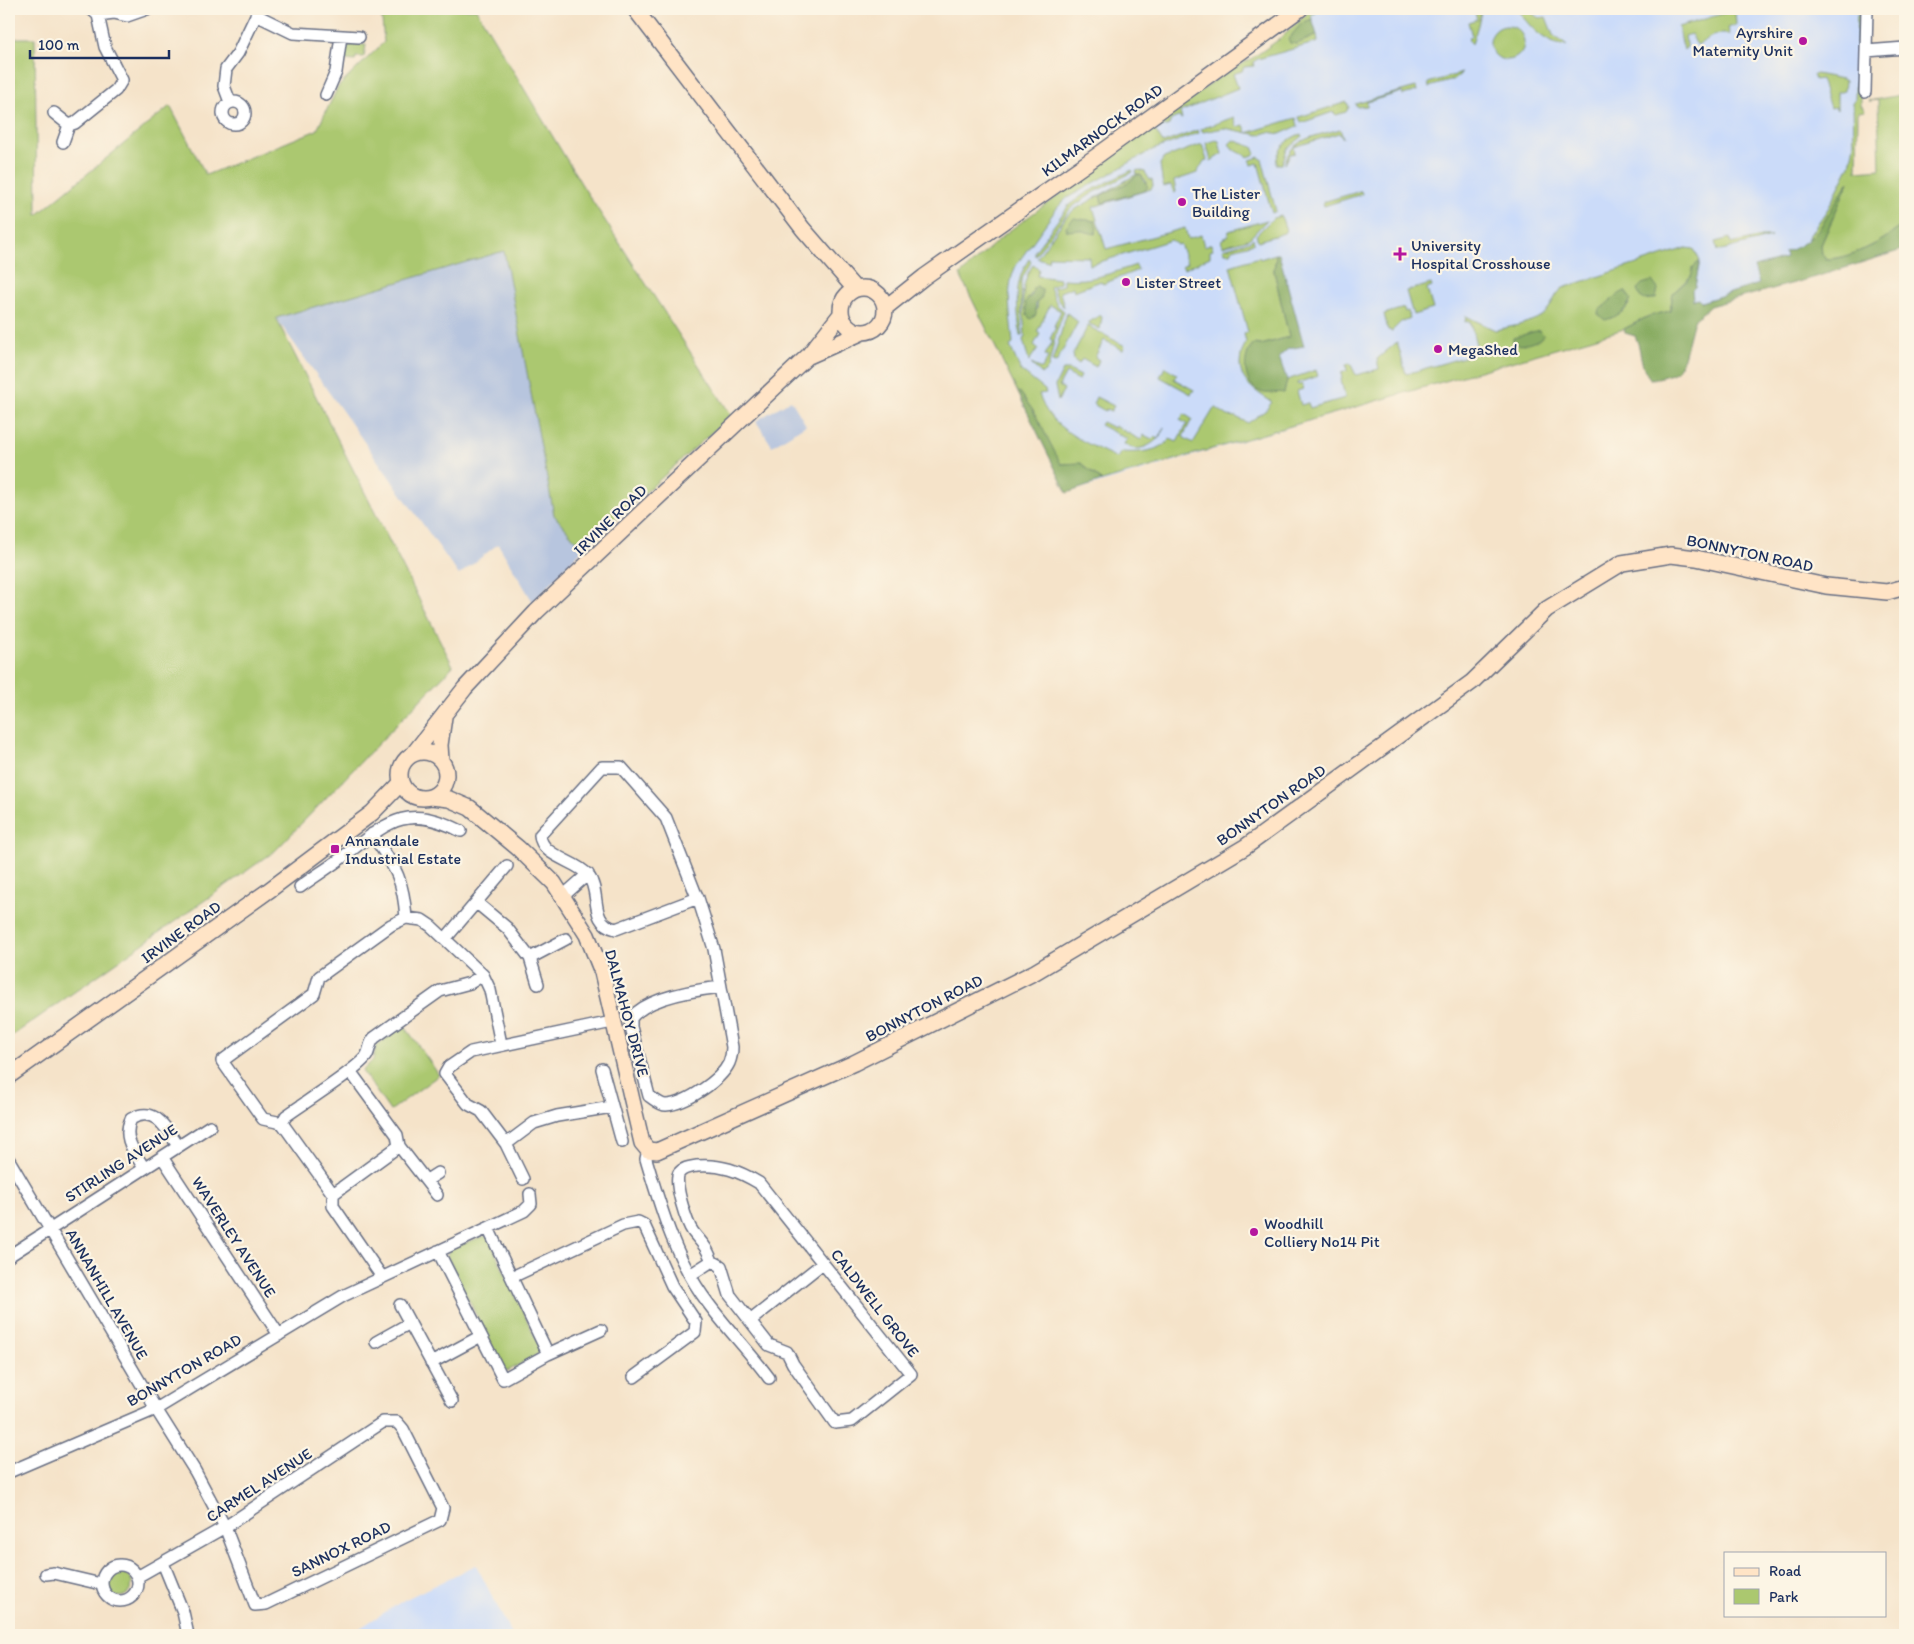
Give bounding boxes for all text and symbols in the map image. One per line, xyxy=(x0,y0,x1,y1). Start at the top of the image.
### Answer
place label: Ayrshire Maternity Unit xyxy=(1692,23,1793,60)
scale bar xyxy=(30,28,169,60)
marker: Ayrshire Maternity Unit xyxy=(1797,35,1809,47)
text: 100 m xyxy=(38,36,80,54)
street label: KILMARNOCK ROAD xyxy=(1038,80,1166,180)
place label: The Lister Building xyxy=(1192,184,1261,221)
marker: The Lister Building xyxy=(1176,196,1188,208)
place label: University Hospital Crosshouse xyxy=(1411,236,1551,273)
marker: University Hospital Crosshouse xyxy=(1393,247,1407,261)
place label: Lister Street xyxy=(1136,273,1221,292)
marker: Lister Street xyxy=(1120,276,1132,288)
place label: MegaShed xyxy=(1448,340,1518,359)
marker: MegaShed xyxy=(1432,343,1444,355)
street label: IRVINE ROAD xyxy=(570,480,650,560)
street label: BONNYTON ROAD xyxy=(1685,530,1815,576)
street label: BONNYTON ROAD xyxy=(1213,760,1329,850)
place label: Annandale Industrial Estate xyxy=(345,831,461,868)
marker: Annandale Industrial Estate xyxy=(329,843,341,855)
street label: IRVINE ROAD xyxy=(137,897,225,967)
street label: DALMAHOY DRIVE xyxy=(601,947,653,1079)
street label: BONNYTON ROAD xyxy=(862,970,986,1046)
street label: STIRLING AVENUE xyxy=(61,1119,181,1206)
street label: WAVERLEY AVENUE xyxy=(188,1173,280,1301)
place label: Woodhill Colliery No14 Pit xyxy=(1264,1214,1380,1251)
street label: ANNANHILL AVENUE xyxy=(62,1225,152,1363)
marker: Woodhill Colliery No14 Pit xyxy=(1248,1226,1260,1238)
street label: CALDWELL GROVE xyxy=(827,1245,923,1361)
street label: BONNYTON ROAD xyxy=(123,1329,245,1411)
street label: CARMEL AVENUE xyxy=(203,1444,316,1526)
street label: SANNOX ROAD xyxy=(288,1517,394,1581)
legend xyxy=(1724,1552,1886,1616)
text: Road xyxy=(1769,1562,1802,1580)
text: Park xyxy=(1769,1588,1799,1606)

